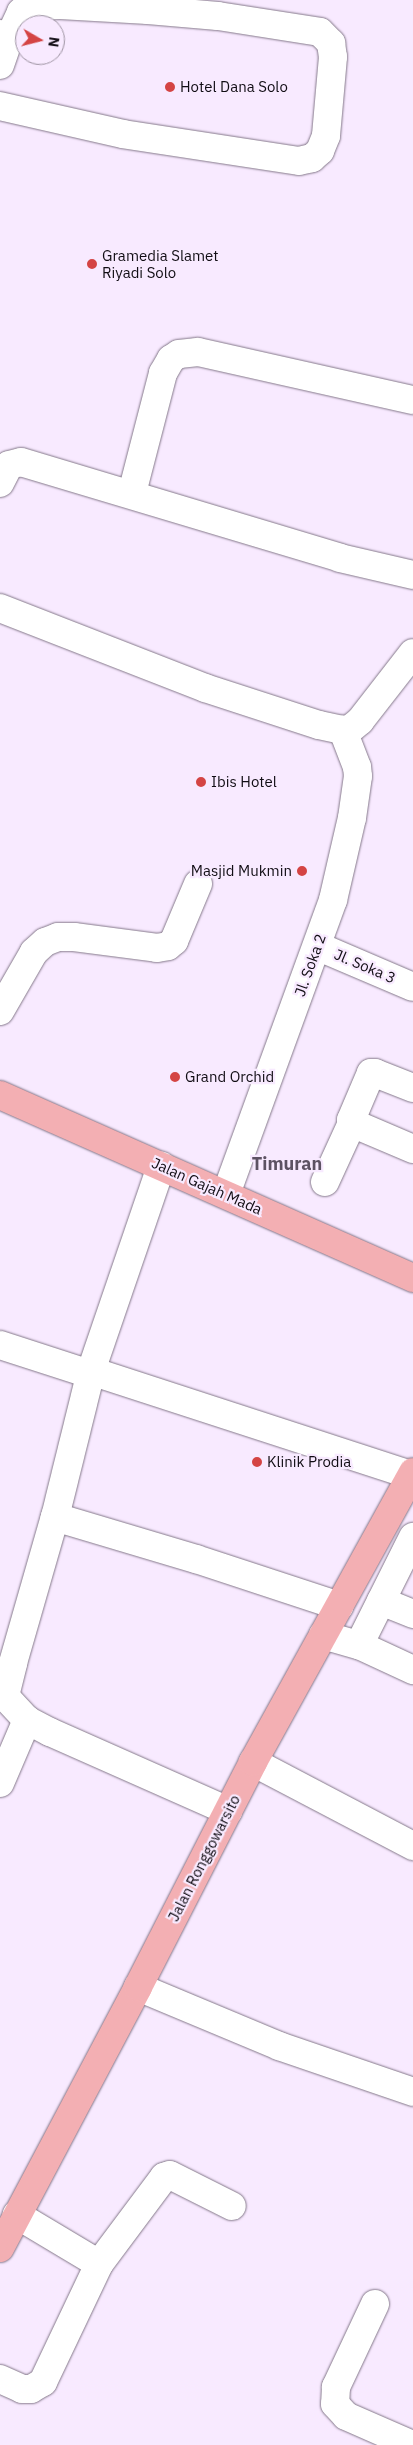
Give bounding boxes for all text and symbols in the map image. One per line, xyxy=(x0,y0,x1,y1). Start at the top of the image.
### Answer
north arrow xyxy=(15,15,65,65)
text: N xyxy=(44,36,63,48)
place label: Hotel Dana Solo xyxy=(180,78,288,96)
marker: Hotel Dana Solo xyxy=(164,81,176,93)
place label: Gramedia Slamet Riyadi Solo xyxy=(102,246,219,281)
marker: Gramedia Slamet Riyadi Solo xyxy=(86,258,98,270)
place label: Ibis Hotel xyxy=(211,773,277,791)
marker: Ibis Hotel xyxy=(195,776,207,788)
place label: Masjid Mukmin xyxy=(191,862,292,880)
marker: Masjid Mukmin xyxy=(296,865,308,877)
street label: Jl. Soka 2 xyxy=(290,931,330,999)
street label: Jl. Soka 3 xyxy=(332,945,398,987)
place label: Grand Orchid xyxy=(185,1068,274,1086)
marker: Grand Orchid xyxy=(169,1071,181,1083)
district label: Timuran xyxy=(252,1153,322,1175)
street label: Jalan Gajah Mada xyxy=(149,1154,265,1218)
place label: Klinik Prodia xyxy=(267,1453,351,1471)
marker: Klinik Prodia xyxy=(251,1456,263,1468)
street label: Jalan Ronggowarsito xyxy=(164,1792,244,1924)

